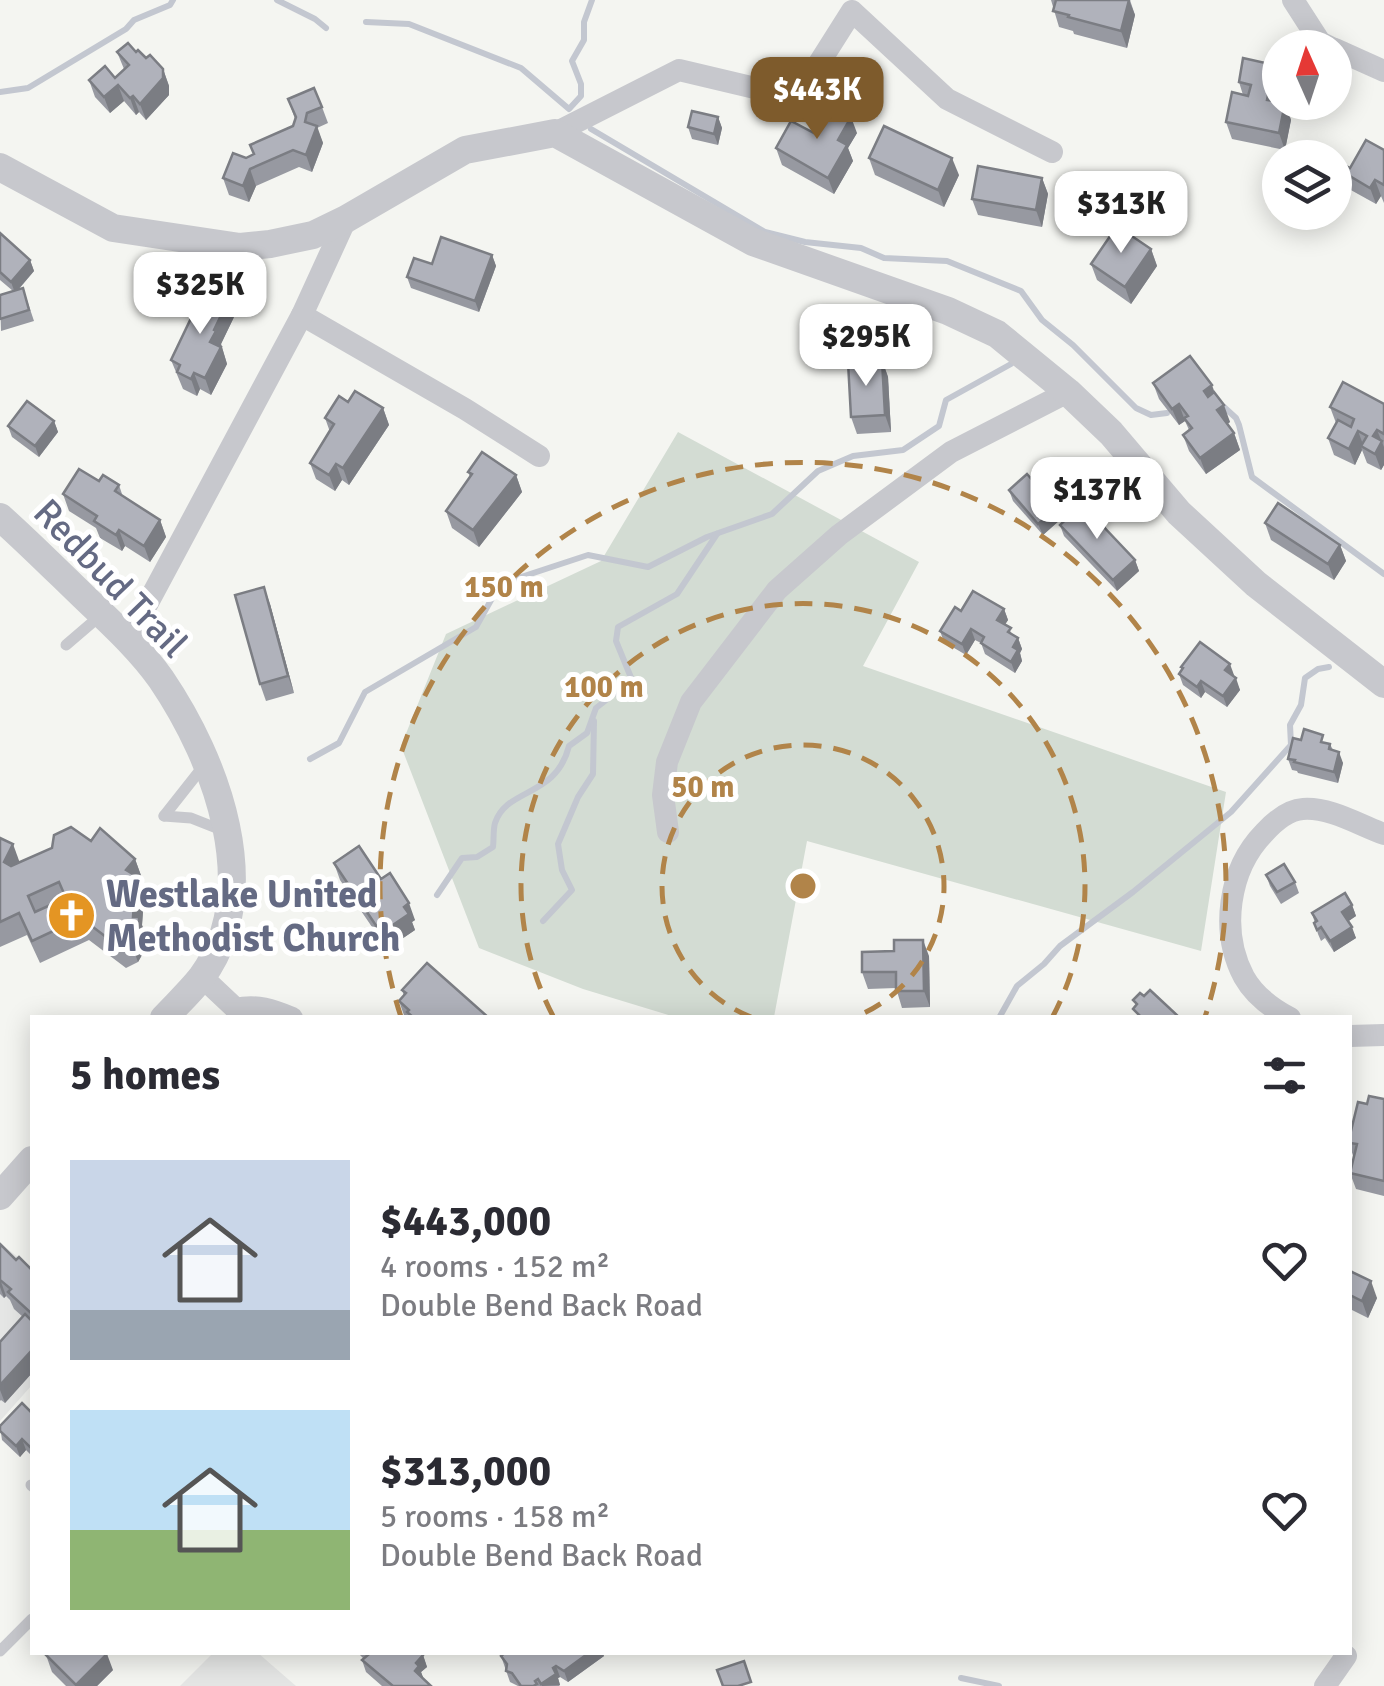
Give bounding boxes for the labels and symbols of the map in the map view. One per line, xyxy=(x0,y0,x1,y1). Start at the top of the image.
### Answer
north arrow xyxy=(1262,30,1352,120)
pin: $443K xyxy=(747,57,887,142)
pin: $313K xyxy=(1051,171,1191,256)
pin: $325K xyxy=(130,252,270,337)
pin: $295K xyxy=(796,304,936,389)
pin: $137K xyxy=(1027,457,1167,542)
street label: Redbud Trail xyxy=(24,489,198,667)
text: 150 m xyxy=(464,569,544,606)
text: 100 m xyxy=(564,669,644,706)
text: 50 m xyxy=(671,769,735,806)
centre of rings xyxy=(785,868,821,904)
place label: Westlake United Methodist Church xyxy=(106,871,400,962)
church icon: Westlake United Methodist Church xyxy=(45,890,97,942)

